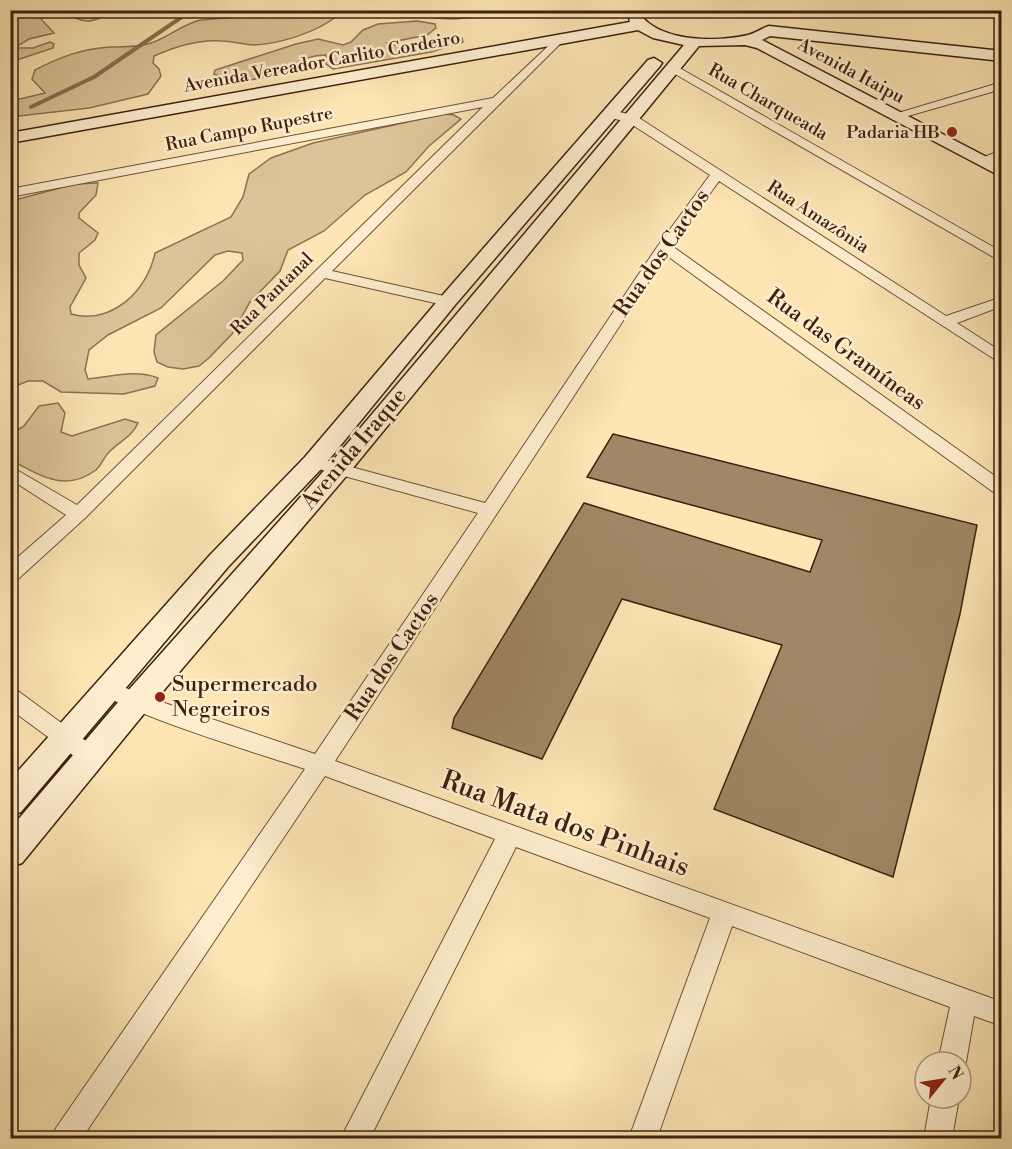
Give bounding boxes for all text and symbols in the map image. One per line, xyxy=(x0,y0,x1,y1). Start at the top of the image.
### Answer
street label: Avenida Vereador Carlito Cordeiro xyxy=(181,26,462,98)
street label: Avenida Itaipu xyxy=(793,33,909,109)
street label: Rua Charqueada xyxy=(704,58,833,146)
street label: Rua Campo Rupestre xyxy=(163,101,335,157)
place label: Padaria HB xyxy=(846,121,940,144)
marker: Padaria HB xyxy=(945,125,959,139)
street label: Rua Amazônia xyxy=(763,175,874,259)
street label: Rua dos Cactos xyxy=(608,184,716,322)
street label: Rua Pantanal xyxy=(226,247,319,340)
street label: Rua das Gramíneas xyxy=(761,283,931,417)
street label: Avenida Iraque xyxy=(295,383,413,516)
street label: Rua dos Cactos xyxy=(339,588,445,726)
place label: Supermercado Negreiros xyxy=(172,671,318,723)
marker: Supermercado Negreiros xyxy=(153,690,167,704)
street label: Rua Mata dos Pinhais xyxy=(436,763,694,885)
north arrow xyxy=(913,1050,973,1110)
text: N xyxy=(943,1063,967,1084)

